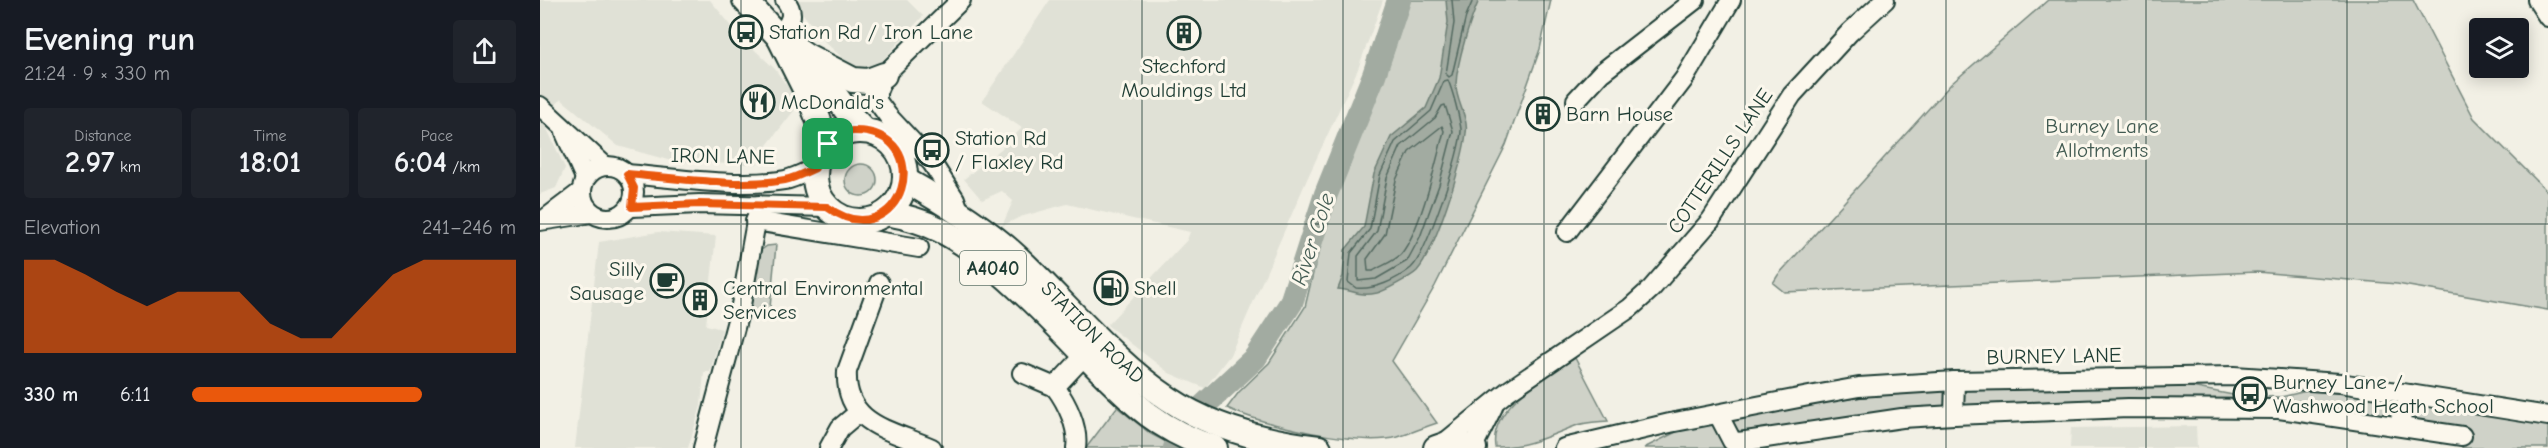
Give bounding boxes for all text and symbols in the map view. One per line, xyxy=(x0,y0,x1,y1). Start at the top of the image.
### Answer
bus stop icon: Station Rd / Iron Lane xyxy=(728,14,764,50)
building icon: Stechford Mouldings Ltd xyxy=(1166,15,1202,51)
map controls xyxy=(2469,18,2529,78)
button: layers xyxy=(2469,18,2529,78)
text: Evening run xyxy=(24,20,195,58)
button: share xyxy=(453,20,516,83)
place label: Station Rd / Iron Lane xyxy=(769,20,973,44)
place label: Stechford Mouldings Ltd xyxy=(1121,54,1247,102)
text: 21:24 · 9 × 330 m xyxy=(24,62,170,85)
restaurant icon: McDonald's xyxy=(740,84,776,120)
street label: COTTERILLS LANE xyxy=(1663,84,1777,238)
place label: McDonald's xyxy=(781,90,884,114)
building icon: Barn House xyxy=(1525,96,1561,132)
place label: Barn House xyxy=(1566,102,1673,126)
park label: Burney Lane Allotments xyxy=(2045,114,2159,162)
pin xyxy=(802,118,853,169)
place label: Station Rd / Flaxley Rd xyxy=(955,126,1064,174)
text: Distance xyxy=(74,127,132,145)
text: Time xyxy=(253,127,287,145)
text: Pace xyxy=(421,127,453,145)
icon: arrive xyxy=(811,127,844,160)
bus stop icon: Station Rd / Flaxley Rd xyxy=(914,132,950,168)
street label: IRON LANE xyxy=(671,143,775,169)
text: 2.97 xyxy=(65,145,115,180)
text: 18:01 xyxy=(239,145,301,180)
text: 6:04 xyxy=(394,145,447,180)
text: km xyxy=(115,158,141,176)
text: /km xyxy=(447,158,480,176)
water label: River Cole xyxy=(1286,190,1340,289)
text: Elevation xyxy=(24,216,101,239)
text: 241–246 m xyxy=(422,216,516,239)
road number: A4040 xyxy=(960,251,1026,285)
place label: Silly Sausage xyxy=(570,257,645,305)
cafe icon: Silly Sausage xyxy=(649,263,685,299)
fuel station icon: Shell xyxy=(1093,270,1129,306)
place label: Central Environmental Services xyxy=(723,276,923,324)
street label: STATION ROAD xyxy=(1036,276,1150,388)
place label: Shell xyxy=(1134,276,1177,300)
building icon: Central Environmental Services xyxy=(682,282,718,318)
street label: BURNEY LANE xyxy=(1986,343,2122,369)
place label: Burney Lane / Washwood Heath School xyxy=(2273,370,2494,418)
bus stop icon: Burney Lane / Washwood Heath School xyxy=(2232,376,2268,412)
text: 330 m xyxy=(24,383,78,406)
text: 6:11 xyxy=(120,383,150,406)

